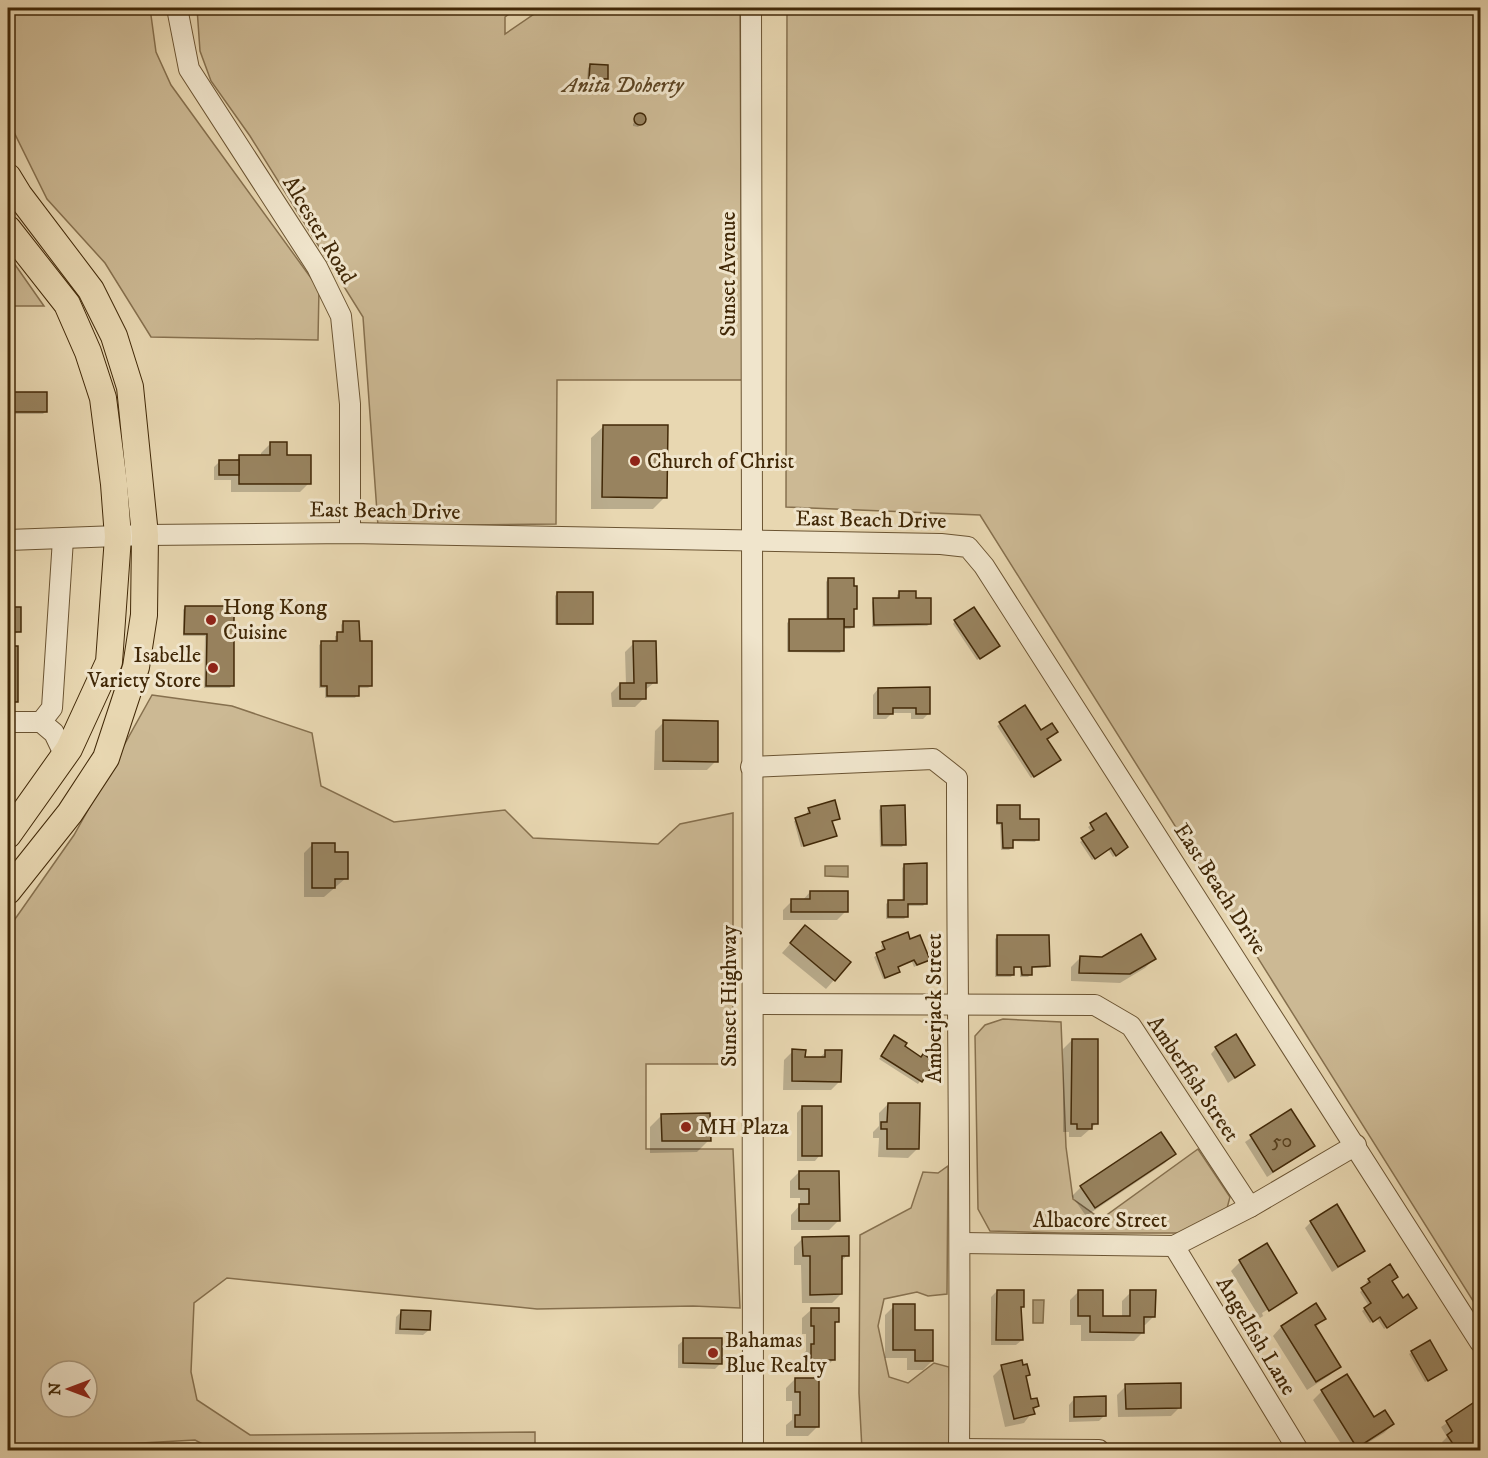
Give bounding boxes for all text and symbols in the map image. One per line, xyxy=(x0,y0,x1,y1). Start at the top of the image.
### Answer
park label: Anita Doherty xyxy=(560,72,685,99)
street label: Alcester Road xyxy=(276,171,362,289)
street label: Sunset Avenue xyxy=(715,211,742,337)
place label: Church of Christ xyxy=(647,448,794,475)
marker: Church of Christ xyxy=(628,454,642,468)
street label: East Beach Drive xyxy=(309,496,461,526)
street label: East Beach Drive xyxy=(795,505,947,535)
place label: Hong Kong Cuisine xyxy=(223,594,327,646)
marker: Hong Kong Cuisine xyxy=(204,613,218,627)
place label: Isabelle Variety Store xyxy=(86,642,201,694)
marker: Isabelle Variety Store xyxy=(206,661,220,675)
street label: East Beach Drive xyxy=(1168,818,1272,960)
street label: Sunset Highway xyxy=(716,925,743,1067)
street label: Amberjack Street xyxy=(921,933,948,1083)
street label: Amberfish Street xyxy=(1141,1011,1245,1147)
place label: MH Plaza xyxy=(698,1114,789,1141)
marker: MH Plaza xyxy=(679,1120,693,1134)
house number: 50 xyxy=(1272,1129,1292,1154)
street label: Albacore Street xyxy=(1033,1207,1167,1234)
street label: Angelfish Lane xyxy=(1210,1272,1302,1400)
place label: Bahamas Blue Realty xyxy=(725,1327,827,1379)
marker: Bahamas Blue Realty xyxy=(706,1346,720,1360)
north arrow xyxy=(39,1359,99,1419)
text: N xyxy=(45,1382,65,1396)

